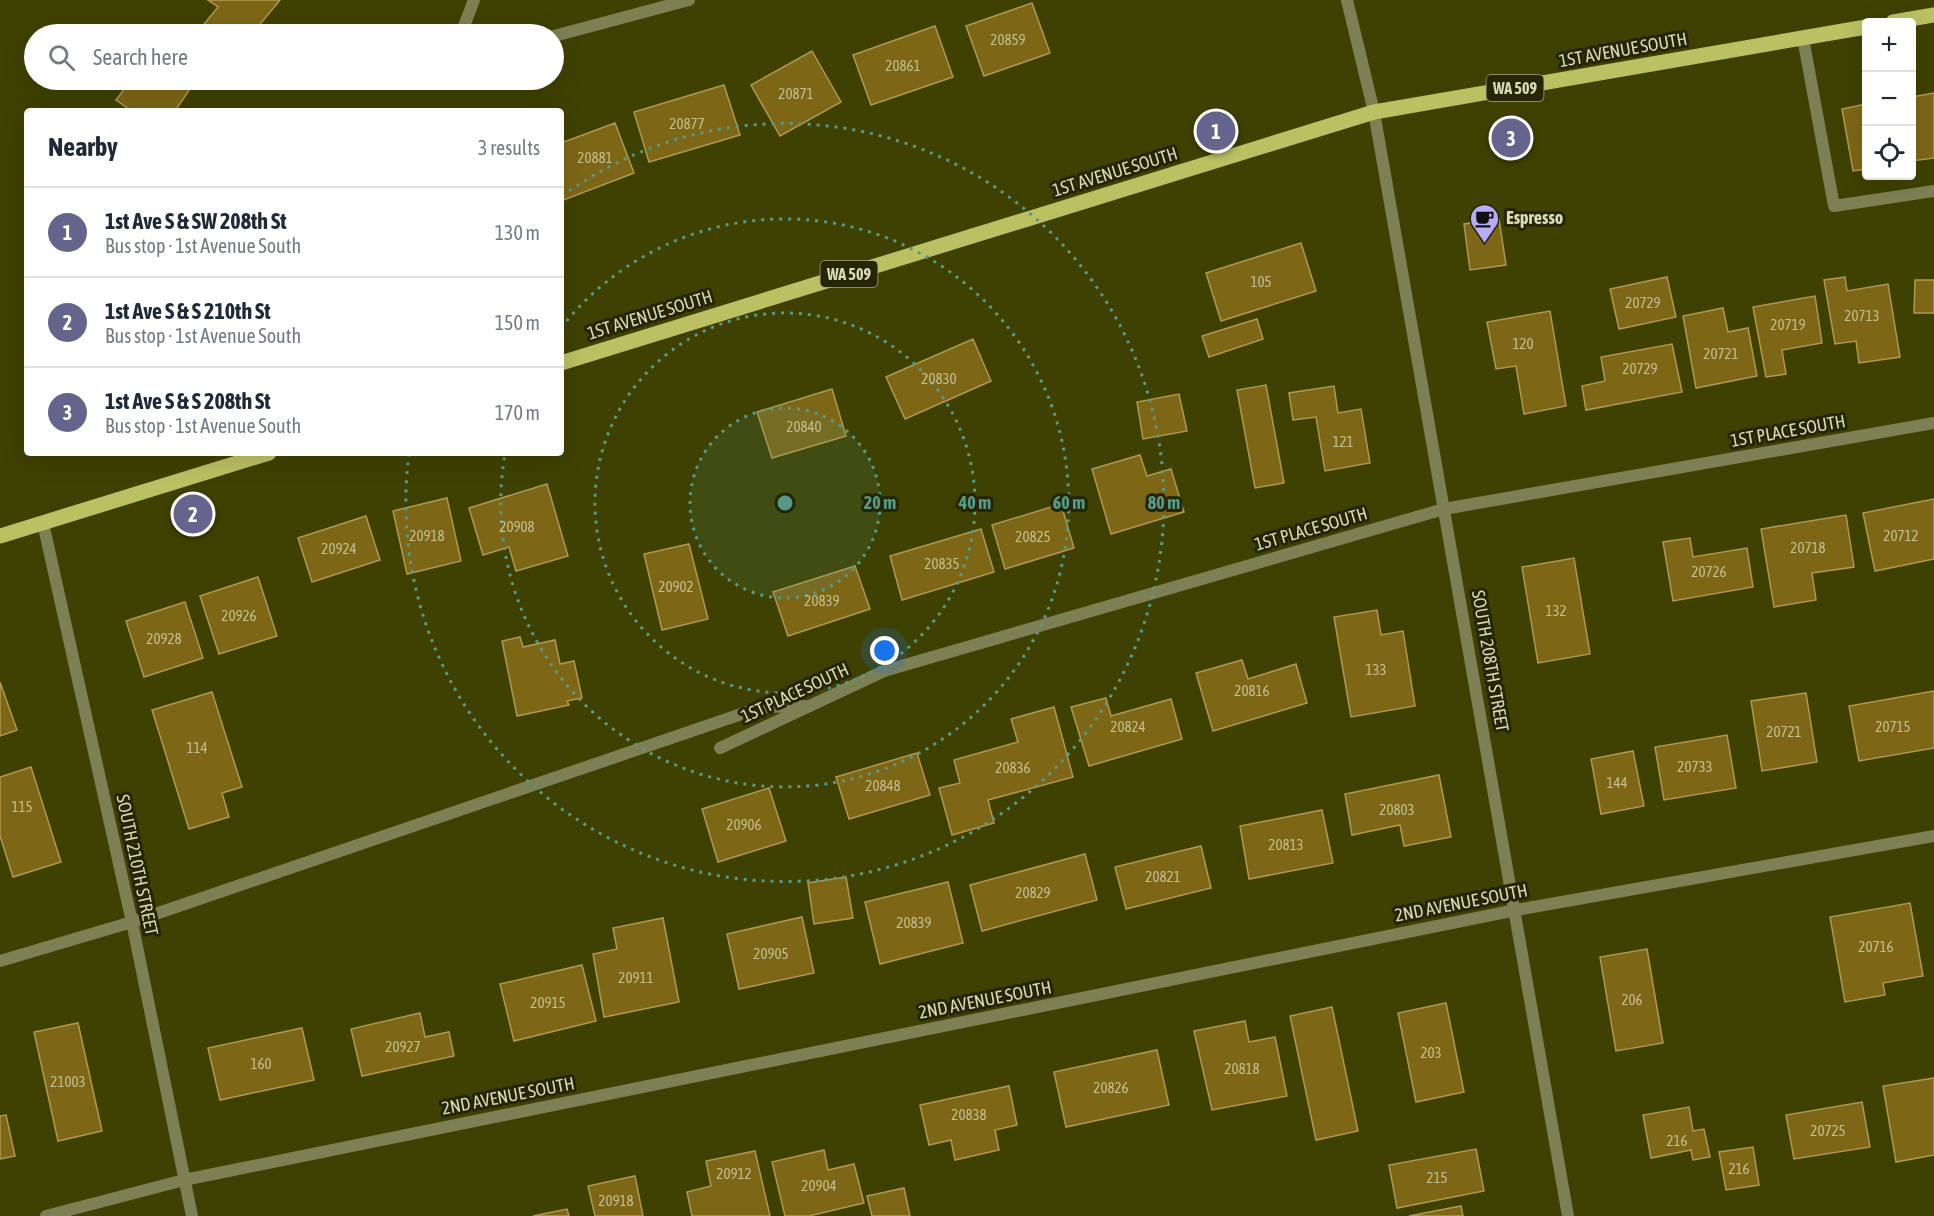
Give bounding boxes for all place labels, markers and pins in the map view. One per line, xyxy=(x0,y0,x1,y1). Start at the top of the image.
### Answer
pin: 1 xyxy=(1196,108,1236,154)
pin: 3 xyxy=(1492,116,1530,160)
cafe icon: Espresso xyxy=(1469,202,1501,244)
place label: Espresso xyxy=(1506,207,1563,228)
pin: 2 xyxy=(174,492,212,536)
centre of rings xyxy=(775,493,795,513)

